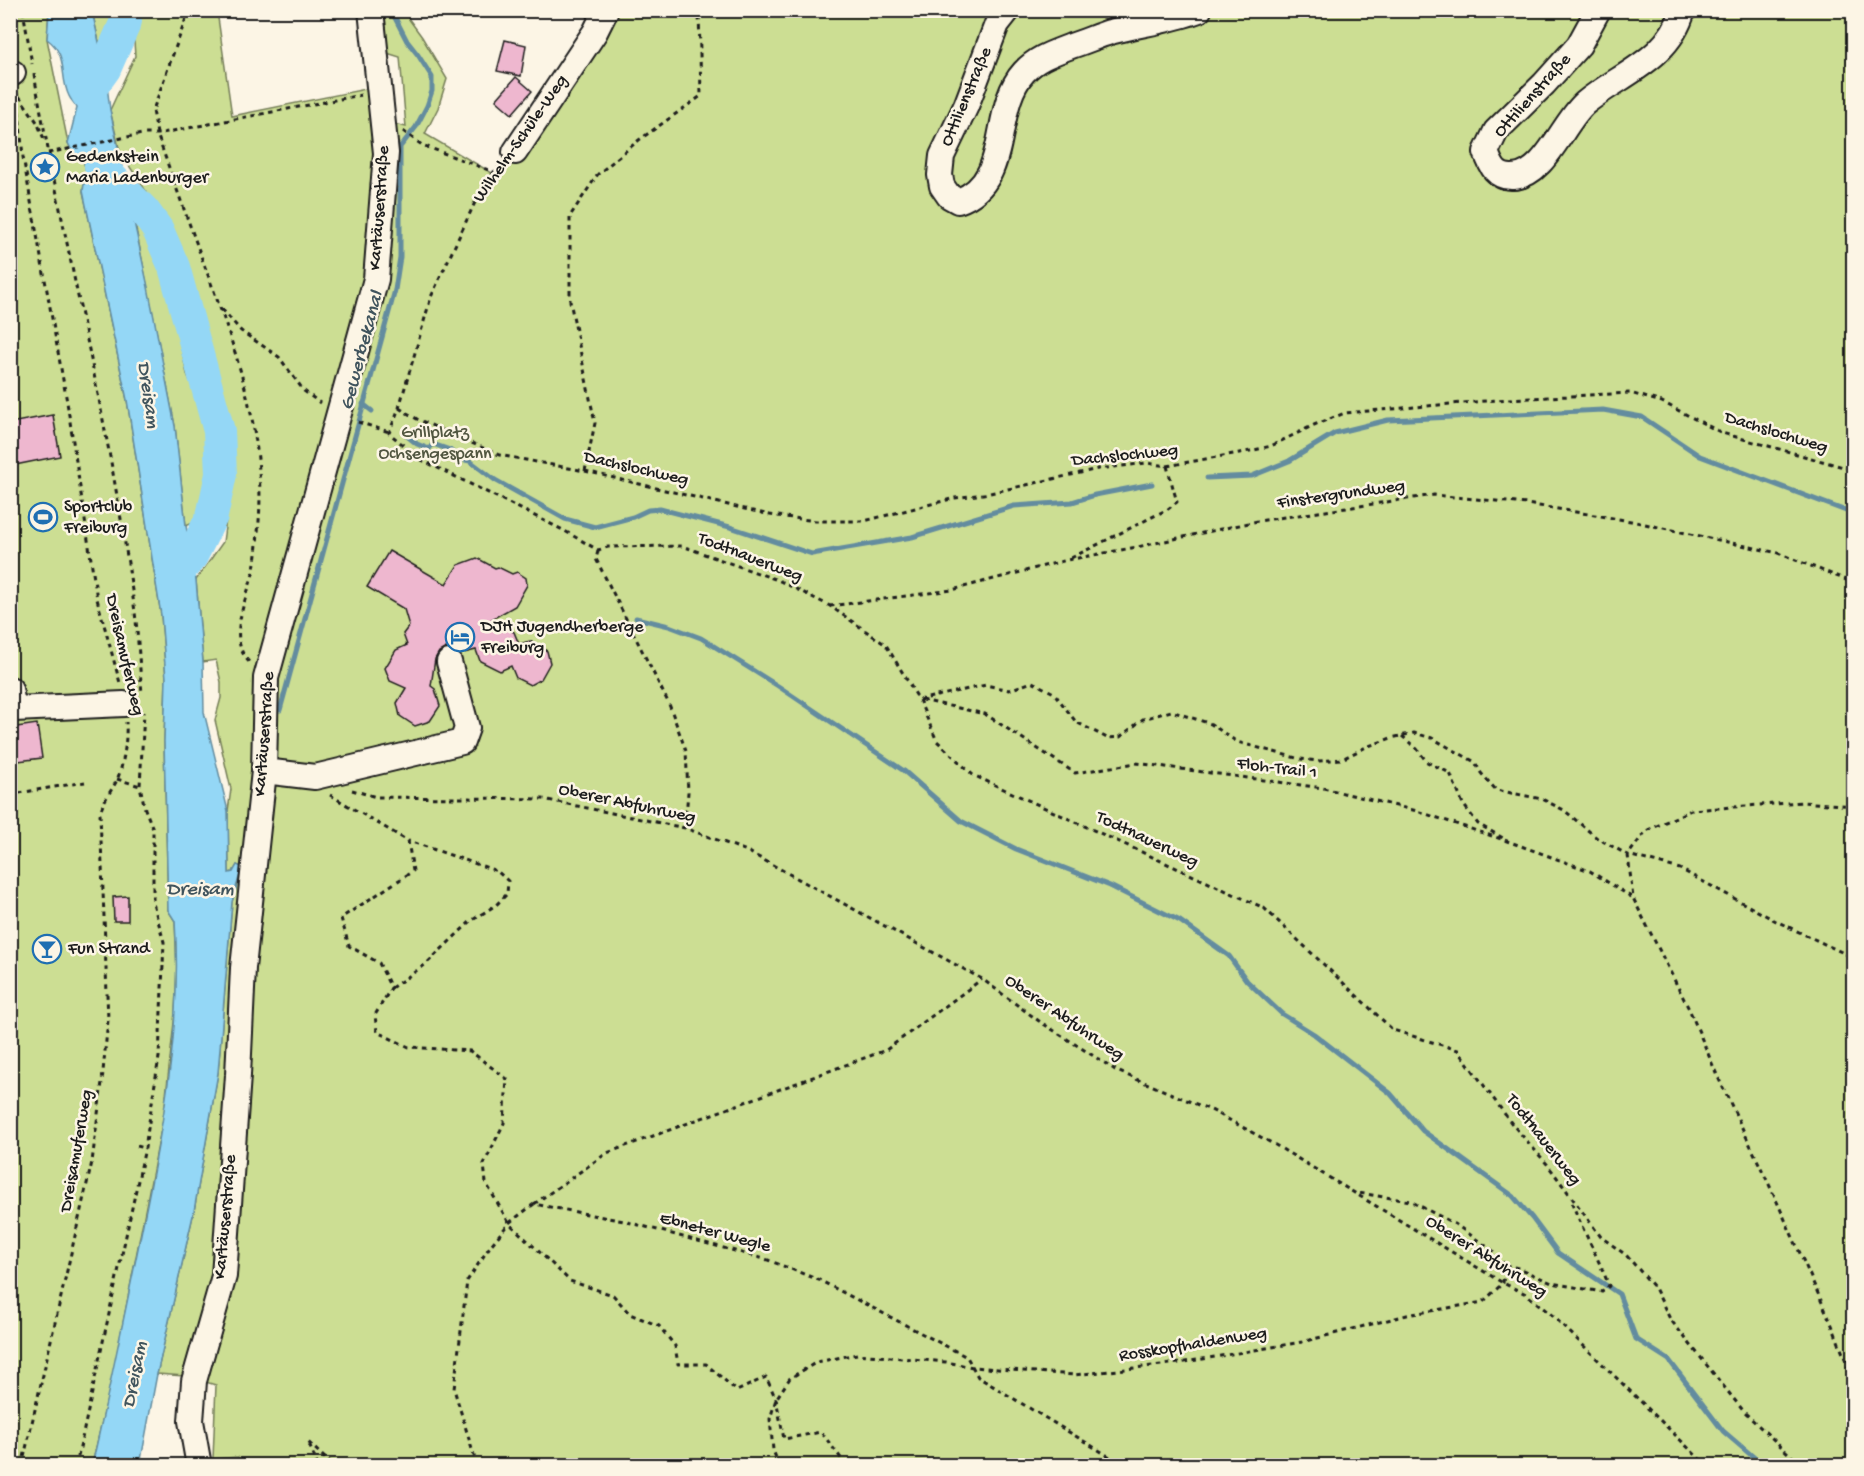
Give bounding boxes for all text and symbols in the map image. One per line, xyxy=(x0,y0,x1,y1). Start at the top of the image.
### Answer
street label: Ottilienstraße xyxy=(937,44,998,150)
street label: Ottilienstraße xyxy=(1490,49,1577,142)
street label: Wilhelm-Schüle-Weg xyxy=(469,71,573,207)
street label: Kartäuserstraße xyxy=(365,144,395,271)
place label: Gedenkstein Maria Ladenburger xyxy=(66,147,210,189)
place icon: Gedenkstein Maria Ladenburger xyxy=(29,151,61,183)
water label: Gewerbekanal xyxy=(336,288,390,413)
water label: Dreisam xyxy=(130,360,164,431)
street label: Dachslochweg xyxy=(1721,407,1830,459)
park label: Grillplatz Ochsengespann xyxy=(378,423,492,465)
street label: Dachslochweg xyxy=(1070,440,1179,472)
street label: Dachslochweg xyxy=(581,447,690,491)
street label: Finstergrundweg xyxy=(1275,476,1406,515)
place label: Sportclub Freiburg xyxy=(63,497,133,539)
sports icon: Sportclub Freiburg xyxy=(27,501,59,533)
street label: Todtnauerweg xyxy=(694,528,805,588)
street label: Dreisamuferweg xyxy=(100,591,148,718)
place label: DJH Jugendherberge Freiburg xyxy=(480,617,644,659)
hotel icon: DJH Jugendherberge Freiburg xyxy=(444,621,476,653)
street label: Kartäuserstraße xyxy=(250,670,280,797)
street label: Floh-Trail 1 xyxy=(1235,754,1318,784)
street label: Oberer Abfuhrweg xyxy=(557,779,697,829)
street label: Todtnauerweg xyxy=(1092,807,1201,873)
water label: Dreisam xyxy=(166,879,235,902)
bar icon: Fun Strand xyxy=(31,933,63,965)
place label: Fun Strand xyxy=(67,939,151,960)
street label: Oberer Abfuhrweg xyxy=(1000,970,1128,1066)
street label: Dreisamuferweg xyxy=(56,1088,98,1215)
street label: Todtnauerweg xyxy=(1500,1089,1585,1190)
street label: Kartäuserstraße xyxy=(210,1153,242,1280)
street label: Ebneter Wegle xyxy=(657,1208,773,1258)
street label: Oberer Abfuhrweg xyxy=(1421,1211,1551,1303)
street label: Rosskopfhaldenweg xyxy=(1118,1323,1268,1367)
water label: Dreisam xyxy=(118,1339,154,1410)

